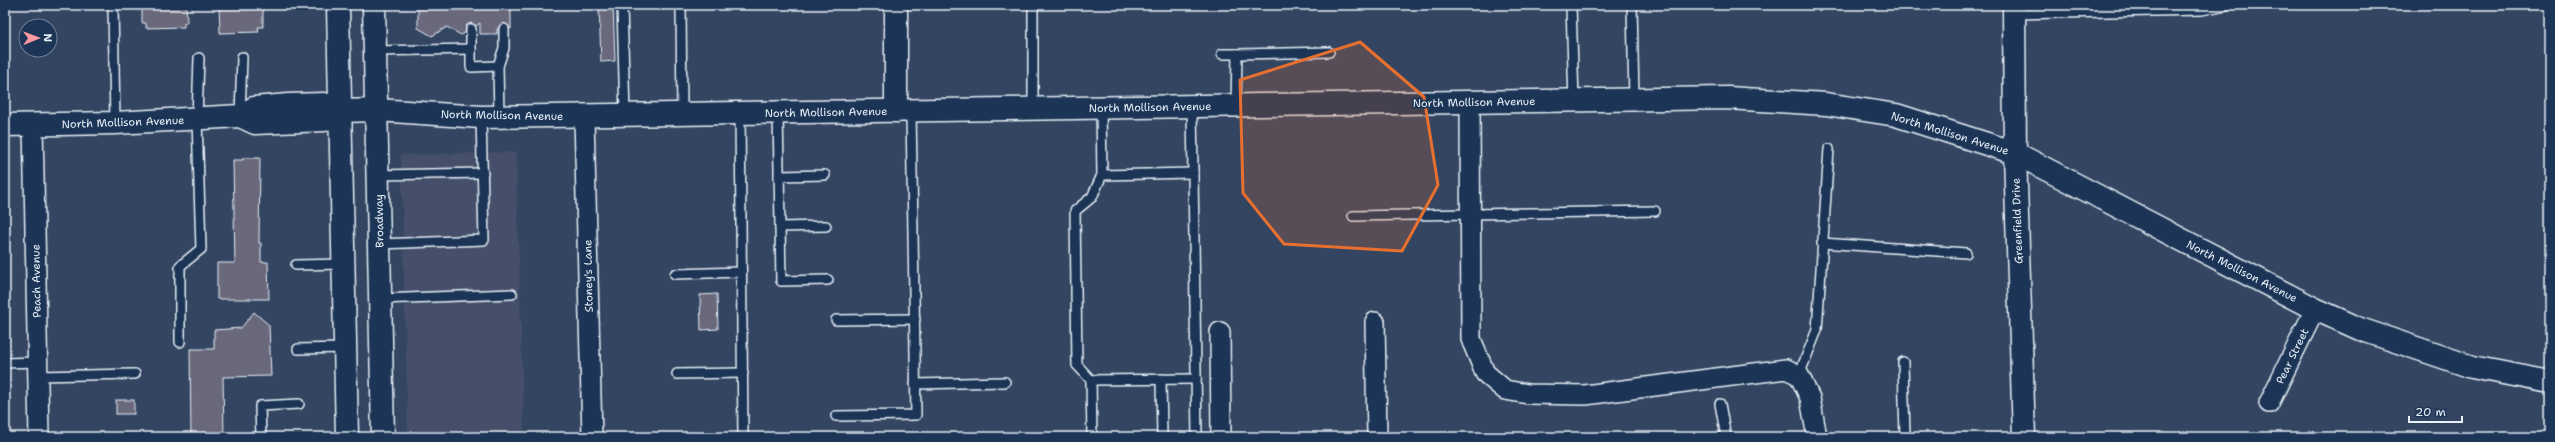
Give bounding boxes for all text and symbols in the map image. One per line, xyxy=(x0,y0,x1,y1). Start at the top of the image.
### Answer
north arrow xyxy=(18,18,58,58)
text: N xyxy=(40,33,55,43)
street label: North Mollison Avenue xyxy=(1413,94,1535,111)
street label: North Mollison Avenue xyxy=(1089,99,1211,116)
street label: North Mollison Avenue xyxy=(765,104,887,121)
street label: North Mollison Avenue xyxy=(441,107,563,124)
street label: North Mollison Avenue xyxy=(1889,108,2011,159)
street label: North Mollison Avenue xyxy=(61,113,185,132)
street label: Greenfield Drive xyxy=(2009,178,2026,264)
street label: Broadway xyxy=(372,194,387,248)
street label: North Mollison Avenue xyxy=(2184,237,2300,306)
street label: Stoney's Lane xyxy=(580,239,597,313)
street label: Peach Avenue xyxy=(28,244,45,318)
street label: Pear Street xyxy=(2273,326,2312,386)
scale bar xyxy=(2409,398,2462,424)
text: 20 m xyxy=(2415,404,2446,420)

